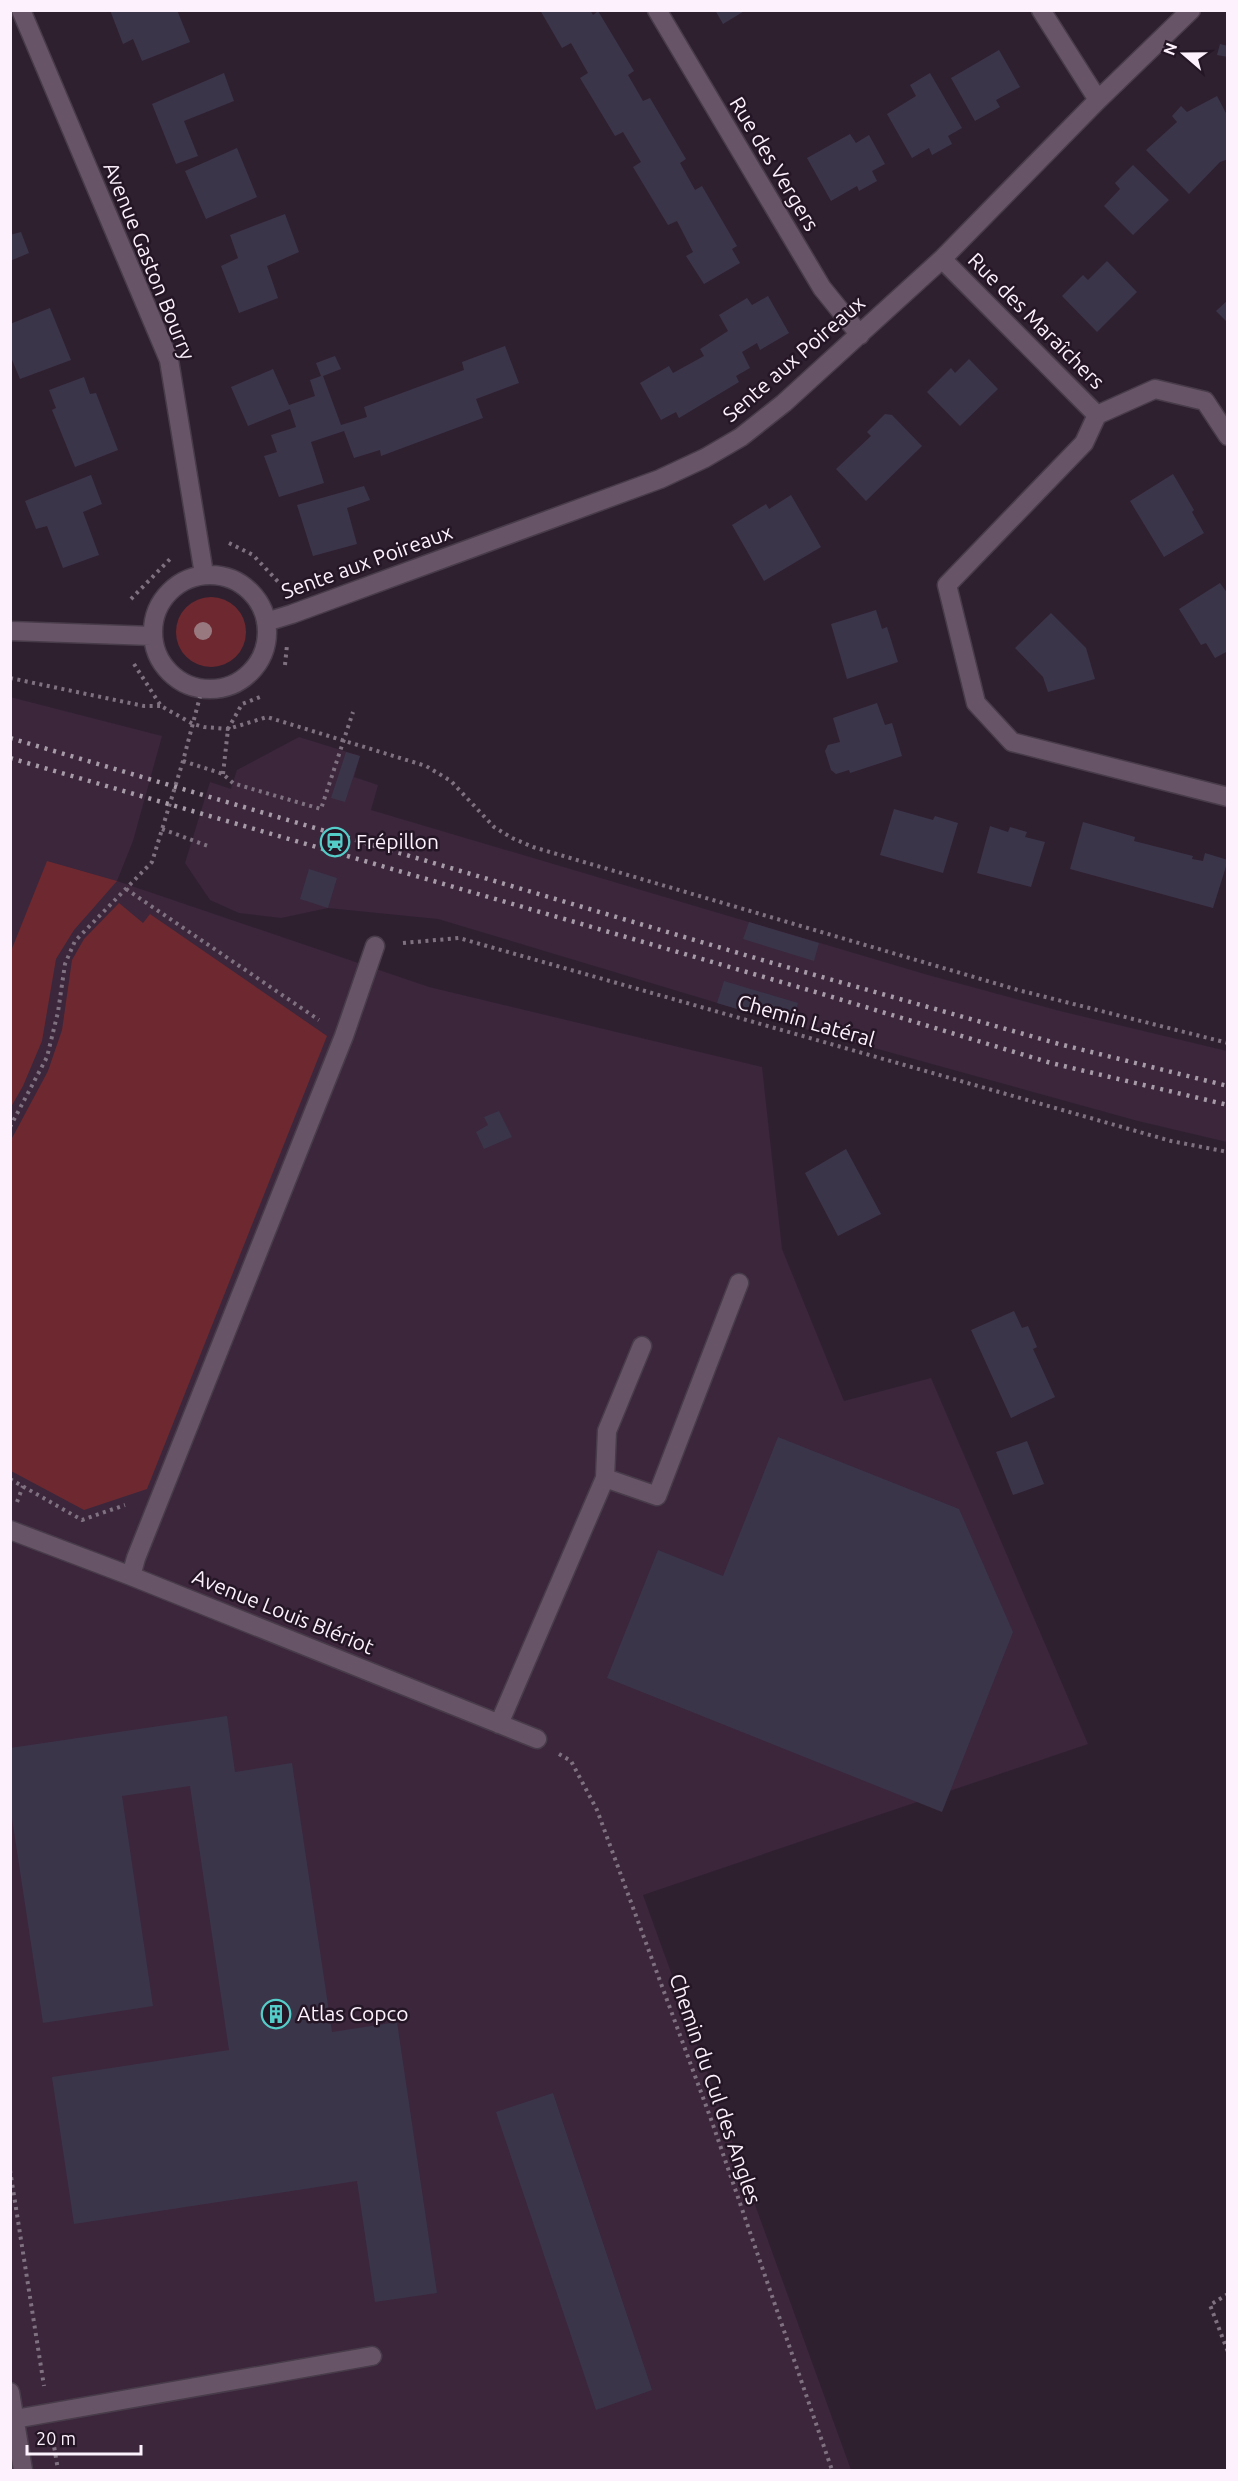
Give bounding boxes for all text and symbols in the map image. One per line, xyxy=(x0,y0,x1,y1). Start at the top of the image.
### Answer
north arrow xyxy=(1154,24,1214,84)
text: N xyxy=(1159,40,1180,58)
street label: Rue des Vergers xyxy=(725,92,824,235)
street label: Avenue Gaston Bourry xyxy=(99,158,201,363)
street label: Rue des Maraîchers xyxy=(964,247,1110,393)
street label: Sente aux Poireaux xyxy=(718,290,869,426)
street label: Sente aux Poireaux xyxy=(278,519,456,603)
station icon: Frépillon xyxy=(319,826,351,858)
place label: Frépillon xyxy=(356,829,439,853)
street label: Chemin Latéral xyxy=(735,989,878,1051)
street label: Avenue Louis Blériot xyxy=(189,1564,378,1658)
street label: Chemin du Cul des Angles xyxy=(665,1970,767,2207)
building icon: Atlas Copco xyxy=(260,1998,292,2030)
place label: Atlas Copco xyxy=(297,2001,409,2025)
scale bar xyxy=(27,2418,141,2456)
text: 20 m xyxy=(36,2428,76,2448)

